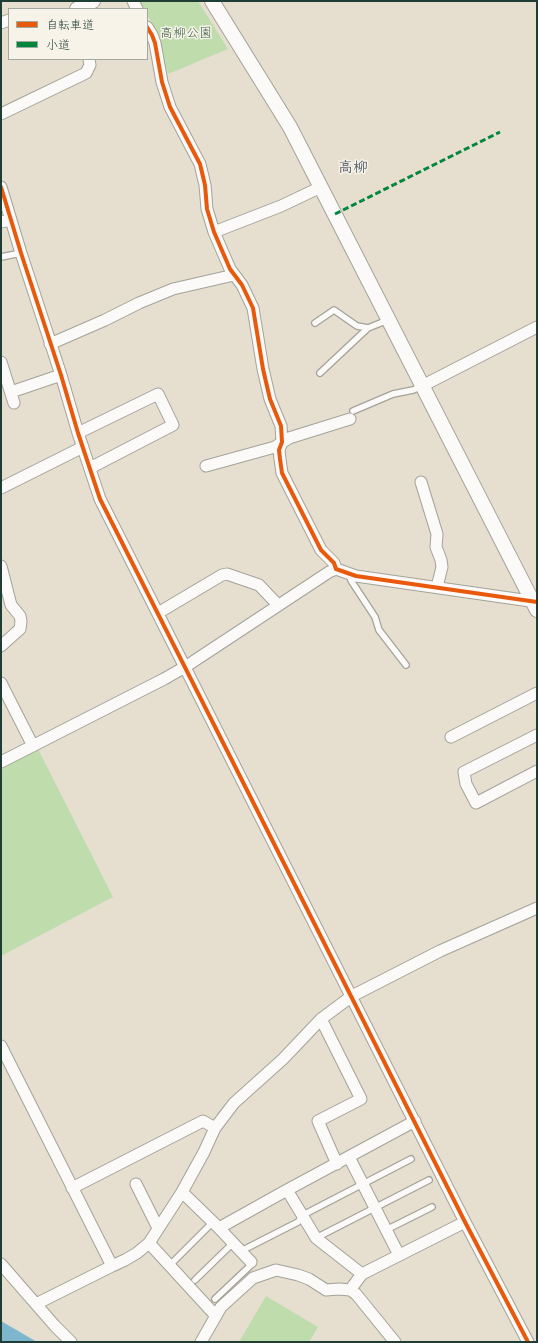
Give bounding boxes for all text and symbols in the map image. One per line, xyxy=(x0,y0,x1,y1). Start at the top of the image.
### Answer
legend xyxy=(8,8,148,60)
text: 自転車道 xyxy=(46,18,94,33)
park label: 高柳公園 xyxy=(160,26,212,42)
text: 小道 xyxy=(46,38,70,53)
district label: 高柳 xyxy=(338,159,368,177)

